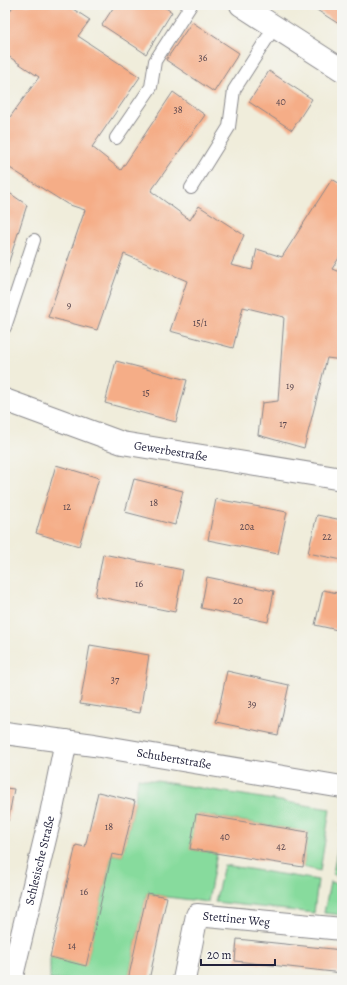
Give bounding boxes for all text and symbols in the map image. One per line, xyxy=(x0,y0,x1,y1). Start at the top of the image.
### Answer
house number: 36 xyxy=(199,51,208,64)
house number: 40 xyxy=(276,95,286,108)
house number: 38 xyxy=(173,103,183,116)
house number: 9 xyxy=(67,298,72,311)
house number: 15/1 xyxy=(193,316,208,329)
house number: 19 xyxy=(286,379,294,392)
house number: 15 xyxy=(142,386,150,399)
house number: 17 xyxy=(279,417,288,430)
street label: Gewerbestraße xyxy=(133,437,209,465)
house number: 18 xyxy=(150,496,158,509)
house number: 12 xyxy=(63,500,71,513)
house number: 20a xyxy=(240,520,255,533)
house number: 22 xyxy=(322,530,332,543)
house number: 16 xyxy=(135,577,143,590)
house number: 20 xyxy=(233,594,243,607)
house number: 37 xyxy=(111,673,120,686)
house number: 39 xyxy=(248,697,257,710)
street label: Schubertstraße xyxy=(135,744,213,773)
street label: Schlesische Straße xyxy=(21,814,58,907)
house number: 18 xyxy=(105,820,113,833)
house number: 40 xyxy=(220,830,230,843)
house number: 42 xyxy=(276,840,286,853)
house number: 16 xyxy=(80,885,88,898)
street label: Stettiner Weg xyxy=(202,908,271,930)
house number: 14 xyxy=(68,939,76,952)
scale bar xyxy=(201,941,275,967)
text: 20 m xyxy=(207,947,231,963)

